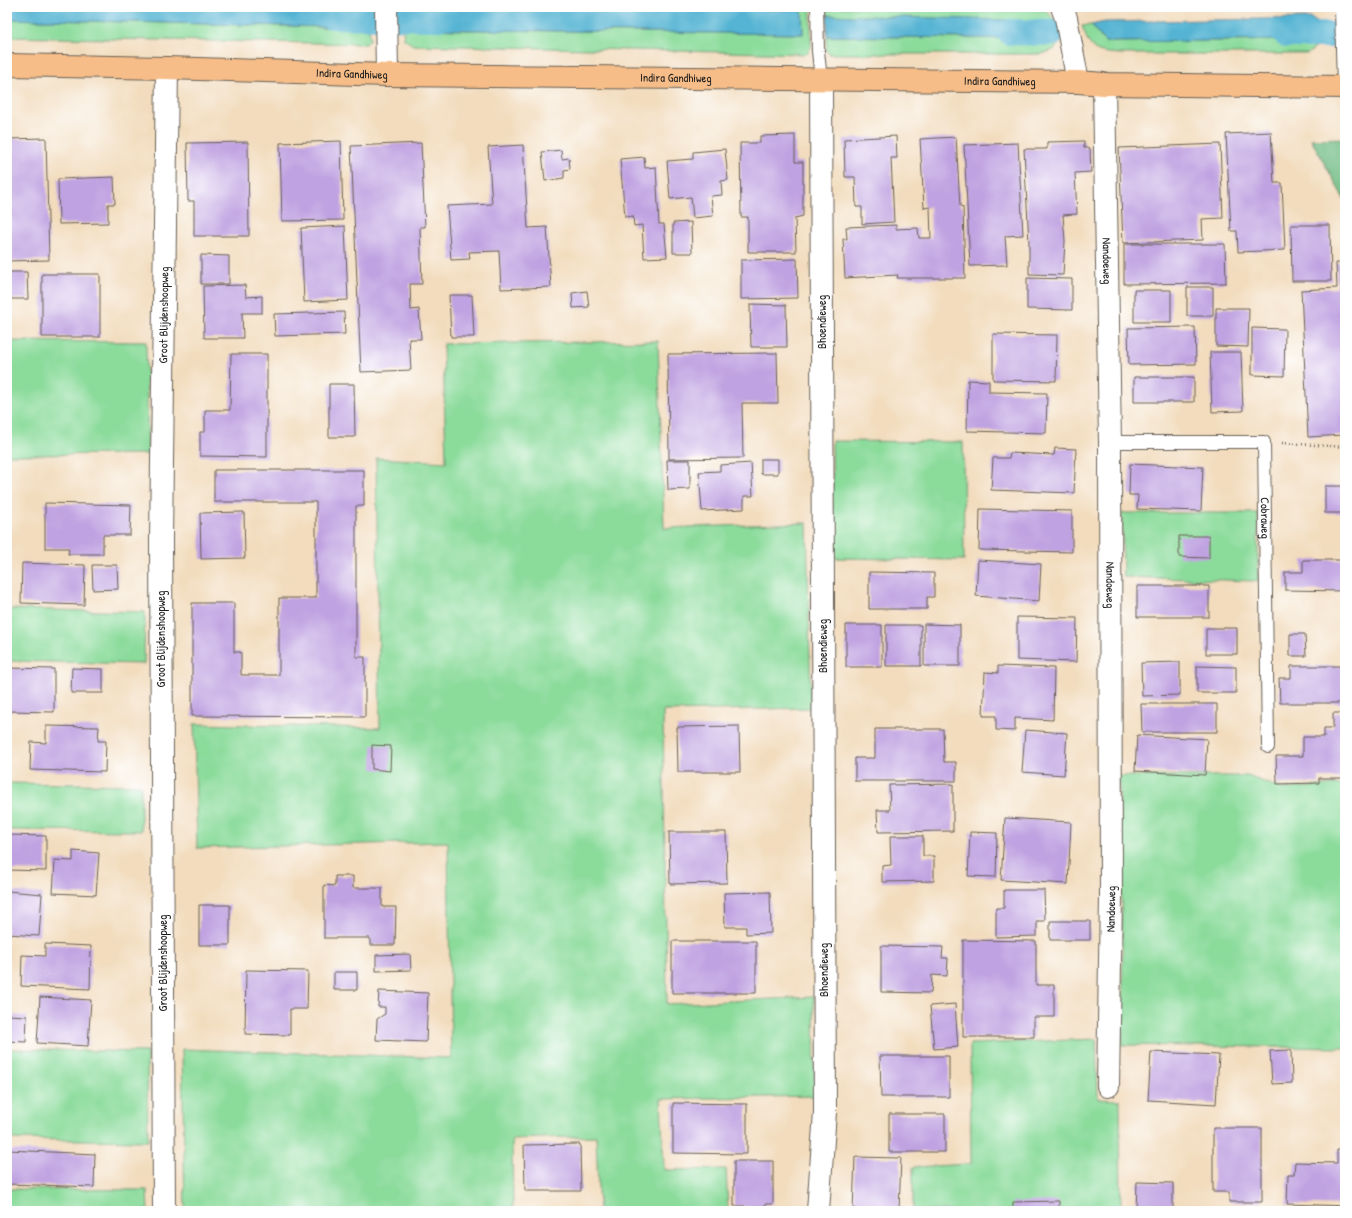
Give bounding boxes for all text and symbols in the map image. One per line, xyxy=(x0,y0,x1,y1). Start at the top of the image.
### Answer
street label: Indira Gandhiweg xyxy=(316,64,388,83)
street label: Indira Gandhiweg xyxy=(640,69,712,86)
street label: Indira Gandhiweg xyxy=(964,72,1036,90)
street label: Nandoeweg xyxy=(1099,238,1116,284)
street label: Groot Blijdenshoopweg xyxy=(154,266,172,364)
street label: Bhoendieweg xyxy=(813,295,830,349)
street label: Cobraweg xyxy=(1257,497,1274,539)
street label: Nandoeweg xyxy=(1102,562,1119,608)
street label: Groot Blijdenshoopweg xyxy=(152,591,169,687)
street label: Bhoendieweg xyxy=(814,619,831,673)
street label: Nandoeweg xyxy=(1102,886,1119,932)
street label: Groot Blijdenshoopweg xyxy=(154,915,171,1011)
street label: Bhoendieweg xyxy=(815,943,832,997)

